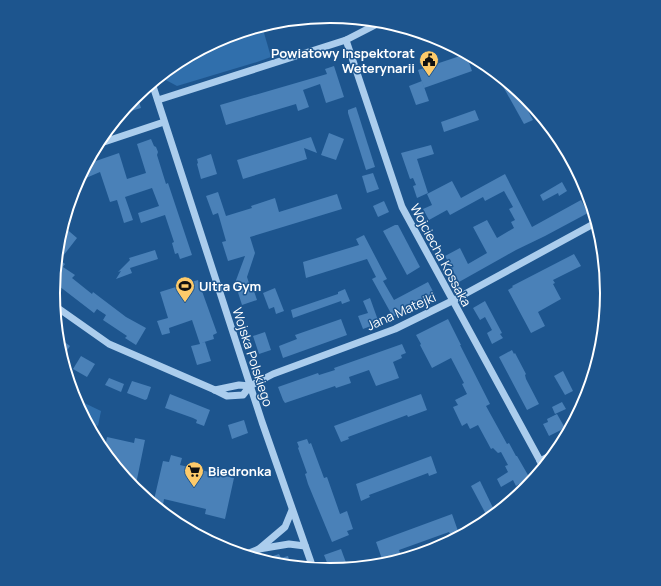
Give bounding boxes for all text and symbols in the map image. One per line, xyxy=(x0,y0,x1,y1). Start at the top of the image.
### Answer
place label: Powiatowy Inspektorat Weterynarii xyxy=(271,44,415,77)
public building icon: Powiatowy Inspektorat Weterynarii xyxy=(418,49,440,77)
street label: Wojciecha Kossaka xyxy=(406,200,476,310)
sports icon: Ultra Gym xyxy=(174,275,196,303)
place label: Ultra Gym xyxy=(199,277,261,295)
street label: Jana Matejki xyxy=(363,288,439,334)
street label: Wojska Polskiego xyxy=(228,305,278,409)
supermarket icon: Biedronka xyxy=(183,460,205,488)
place label: Biedronka xyxy=(208,462,271,480)

